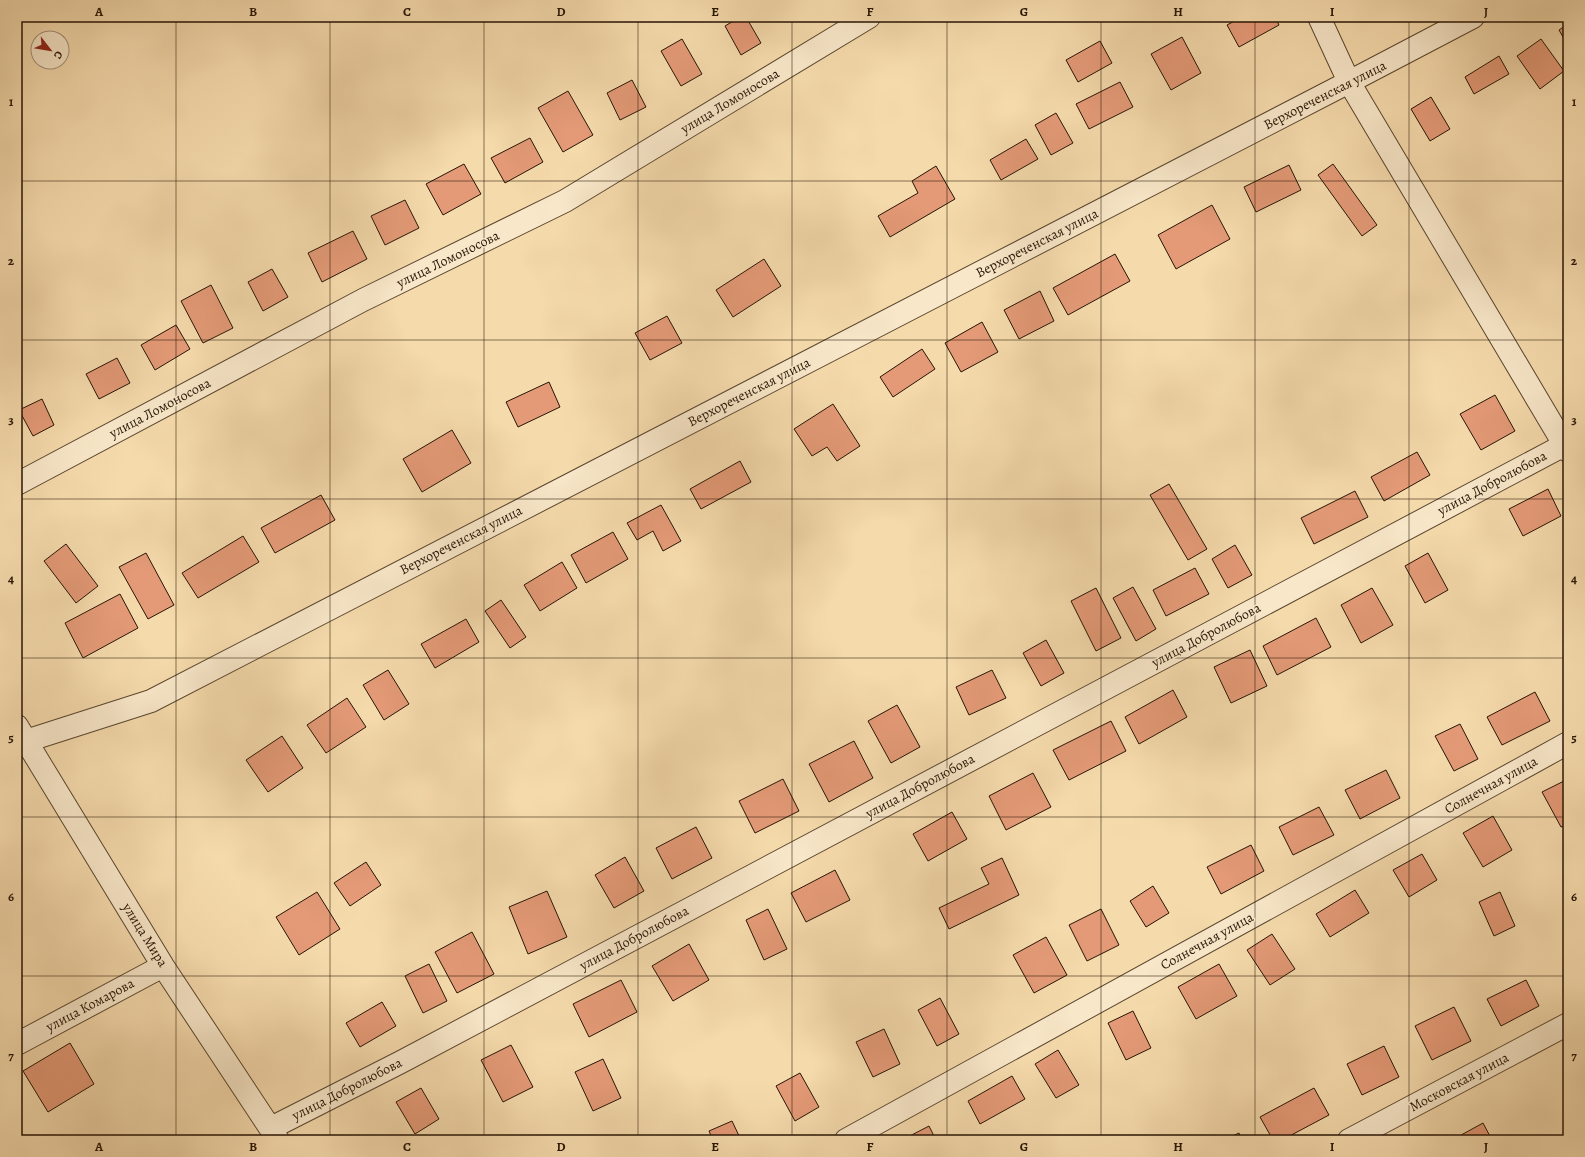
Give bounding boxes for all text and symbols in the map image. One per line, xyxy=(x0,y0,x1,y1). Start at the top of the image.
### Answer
text: A xyxy=(94,3,104,20)
text: B xyxy=(249,3,257,20)
text: C xyxy=(403,3,411,20)
text: D xyxy=(556,3,566,20)
text: E xyxy=(711,3,719,20)
text: F xyxy=(867,3,874,20)
text: G xyxy=(1020,3,1028,20)
text: H xyxy=(1173,3,1183,20)
text: I xyxy=(1330,3,1335,20)
text: J xyxy=(1484,3,1488,20)
north arrow xyxy=(30,30,70,70)
text: С xyxy=(50,48,66,62)
street label: Верхореченская улица xyxy=(1260,56,1390,134)
street label: улица Ломоносова xyxy=(676,64,783,139)
text: 1 xyxy=(9,93,14,110)
text: 1 xyxy=(1572,93,1577,110)
street label: Верхореченская улица xyxy=(972,204,1102,282)
street label: улица Ломоносова xyxy=(393,226,503,293)
text: 2 xyxy=(8,252,15,269)
text: 2 xyxy=(1571,252,1578,269)
street label: Верхореченская улица xyxy=(684,353,814,431)
street label: улица Ломоносова xyxy=(105,373,214,443)
text: 3 xyxy=(8,411,14,428)
text: 3 xyxy=(1571,411,1577,428)
street label: улица Добролюбова xyxy=(1433,446,1550,520)
street label: Верхореченская улица xyxy=(396,501,526,579)
text: 4 xyxy=(8,570,14,587)
text: 4 xyxy=(1571,570,1577,587)
street label: улица Добролюбова xyxy=(1147,598,1264,672)
text: 5 xyxy=(8,729,14,746)
text: 5 xyxy=(1571,729,1577,746)
street label: улица Добролюбова xyxy=(861,749,978,823)
street label: Солнечная улица xyxy=(1441,751,1541,818)
text: 6 xyxy=(8,888,14,905)
text: 6 xyxy=(1571,888,1577,905)
street label: улица Мира xyxy=(117,898,172,971)
street label: улица Добролюбова xyxy=(575,901,692,975)
street label: Солнечная улица xyxy=(1157,907,1257,974)
street label: улица Комарова xyxy=(42,973,138,1037)
text: 7 xyxy=(8,1047,14,1064)
street label: Московская улица xyxy=(1406,1047,1513,1116)
text: 7 xyxy=(1571,1047,1577,1064)
street label: улица Добролюбова xyxy=(288,1053,406,1125)
text: A xyxy=(94,1138,104,1155)
text: B xyxy=(249,1138,257,1155)
text: C xyxy=(403,1138,411,1155)
text: D xyxy=(556,1138,566,1155)
text: E xyxy=(711,1138,719,1155)
text: F xyxy=(867,1138,874,1155)
text: G xyxy=(1020,1138,1028,1155)
text: H xyxy=(1173,1138,1183,1155)
text: I xyxy=(1330,1138,1335,1155)
text: J xyxy=(1484,1138,1488,1155)

